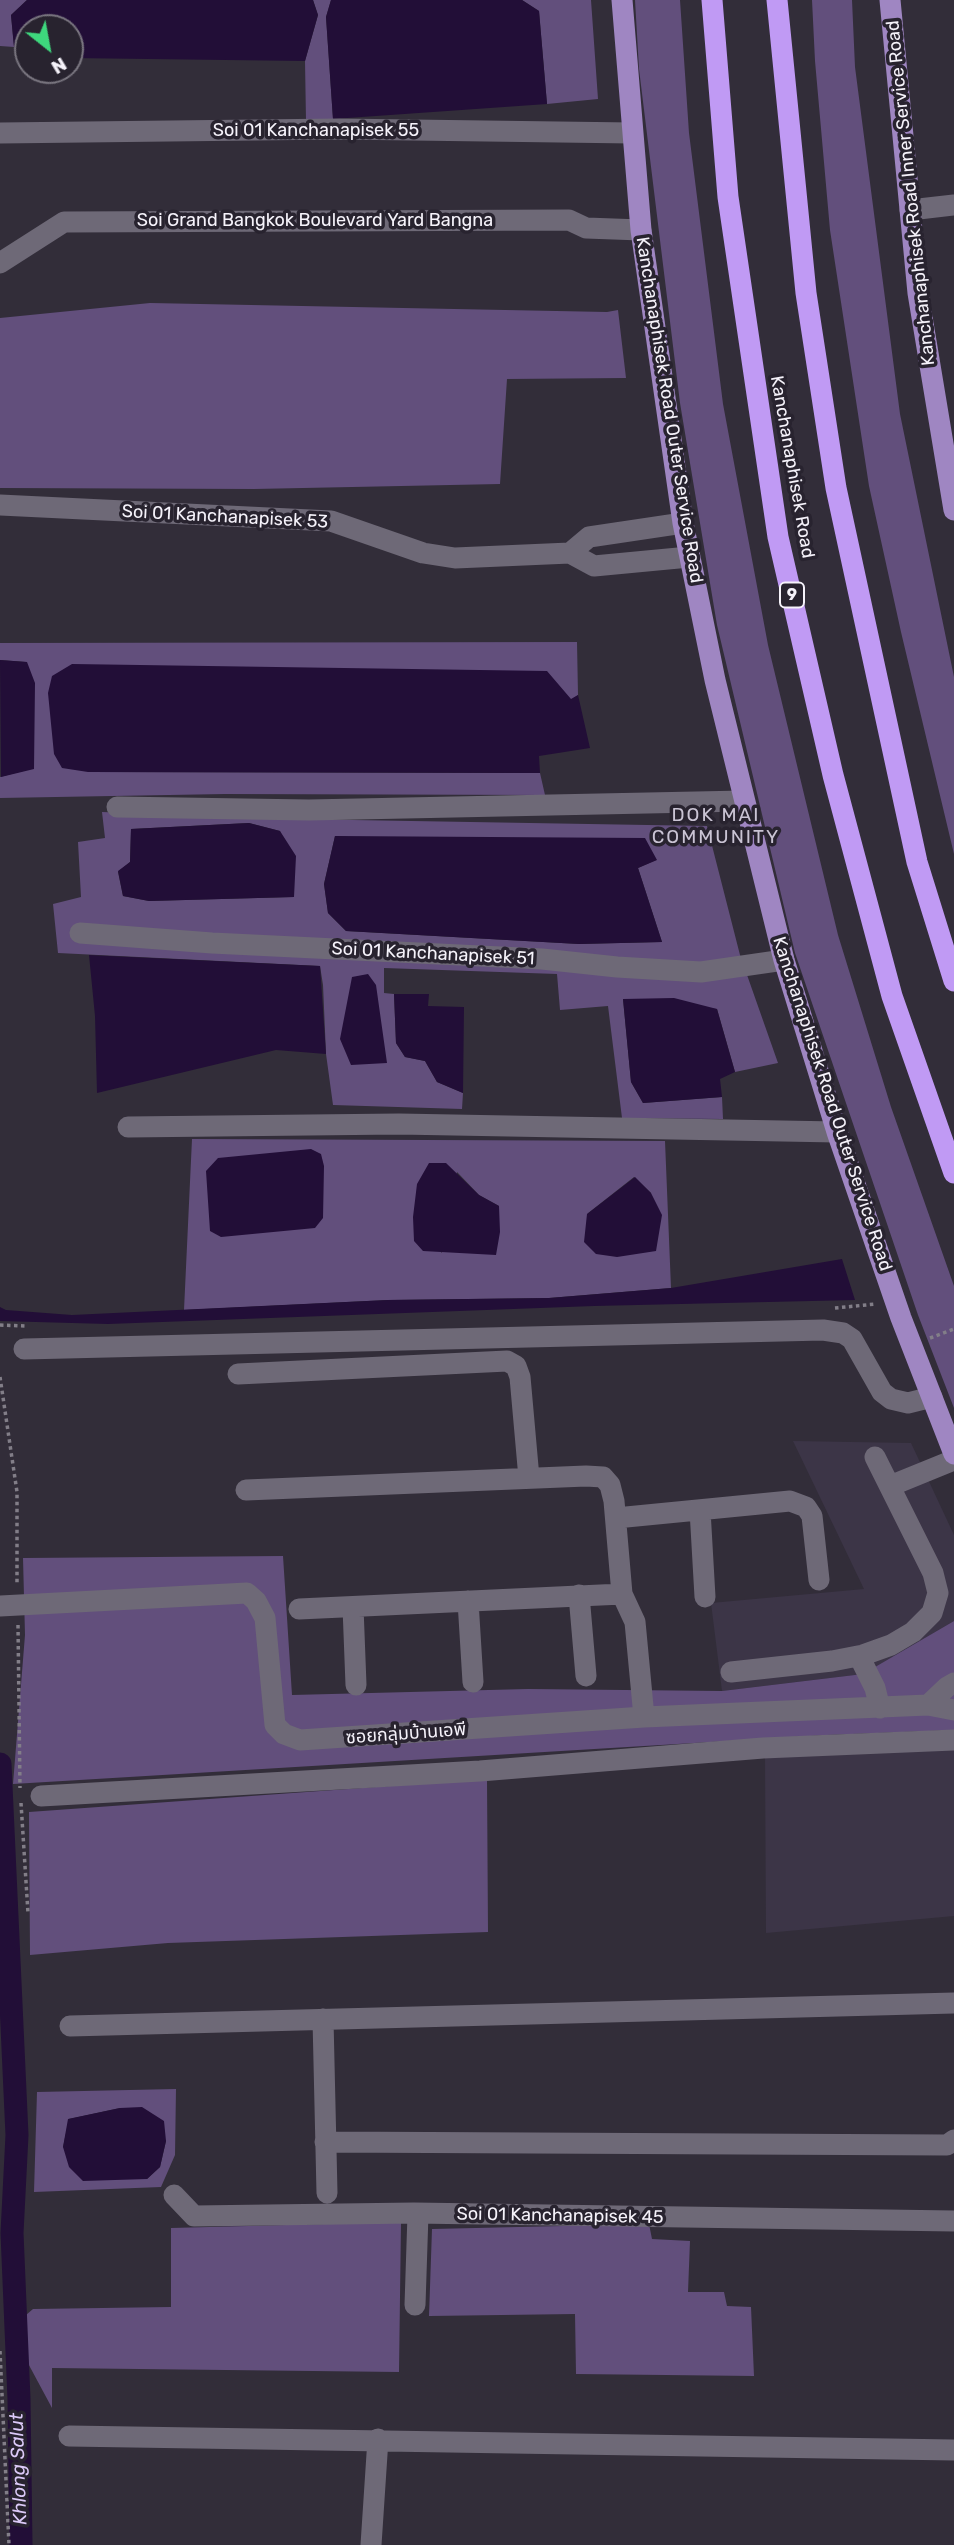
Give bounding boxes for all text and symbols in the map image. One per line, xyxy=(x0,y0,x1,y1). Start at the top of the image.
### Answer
north arrow xyxy=(14,14,84,84)
street label: Kanchanaphisek Road Inner Service Road xyxy=(882,19,940,367)
text: N xyxy=(47,52,71,79)
street label: Soi 01 Kanchanapisek 55 xyxy=(213,120,419,142)
street label: Soi Grand Bangkok Boulevard Yard Bangna xyxy=(137,210,493,232)
street label: Kanchanaphisek Road Outer Service Road xyxy=(631,235,707,585)
street label: Kanchanaphisek Road xyxy=(765,374,819,560)
street label: Soi 01 Kanchanapisek 53 xyxy=(121,501,329,533)
road number: 9 xyxy=(780,582,804,608)
district label: DOK MAI COMMUNITY xyxy=(653,805,779,849)
street label: Kanchanaphisek Road Outer Service Road xyxy=(768,934,896,1274)
street label: Soi 01 Kanchanapisek 51 xyxy=(331,938,535,970)
street label: ซอยกลุ่มบ้านเอพี xyxy=(345,1719,467,1749)
street label: Soi 01 Kanchanapisek 45 xyxy=(456,2203,664,2229)
water label: Khlong Salut xyxy=(6,2413,32,2525)

